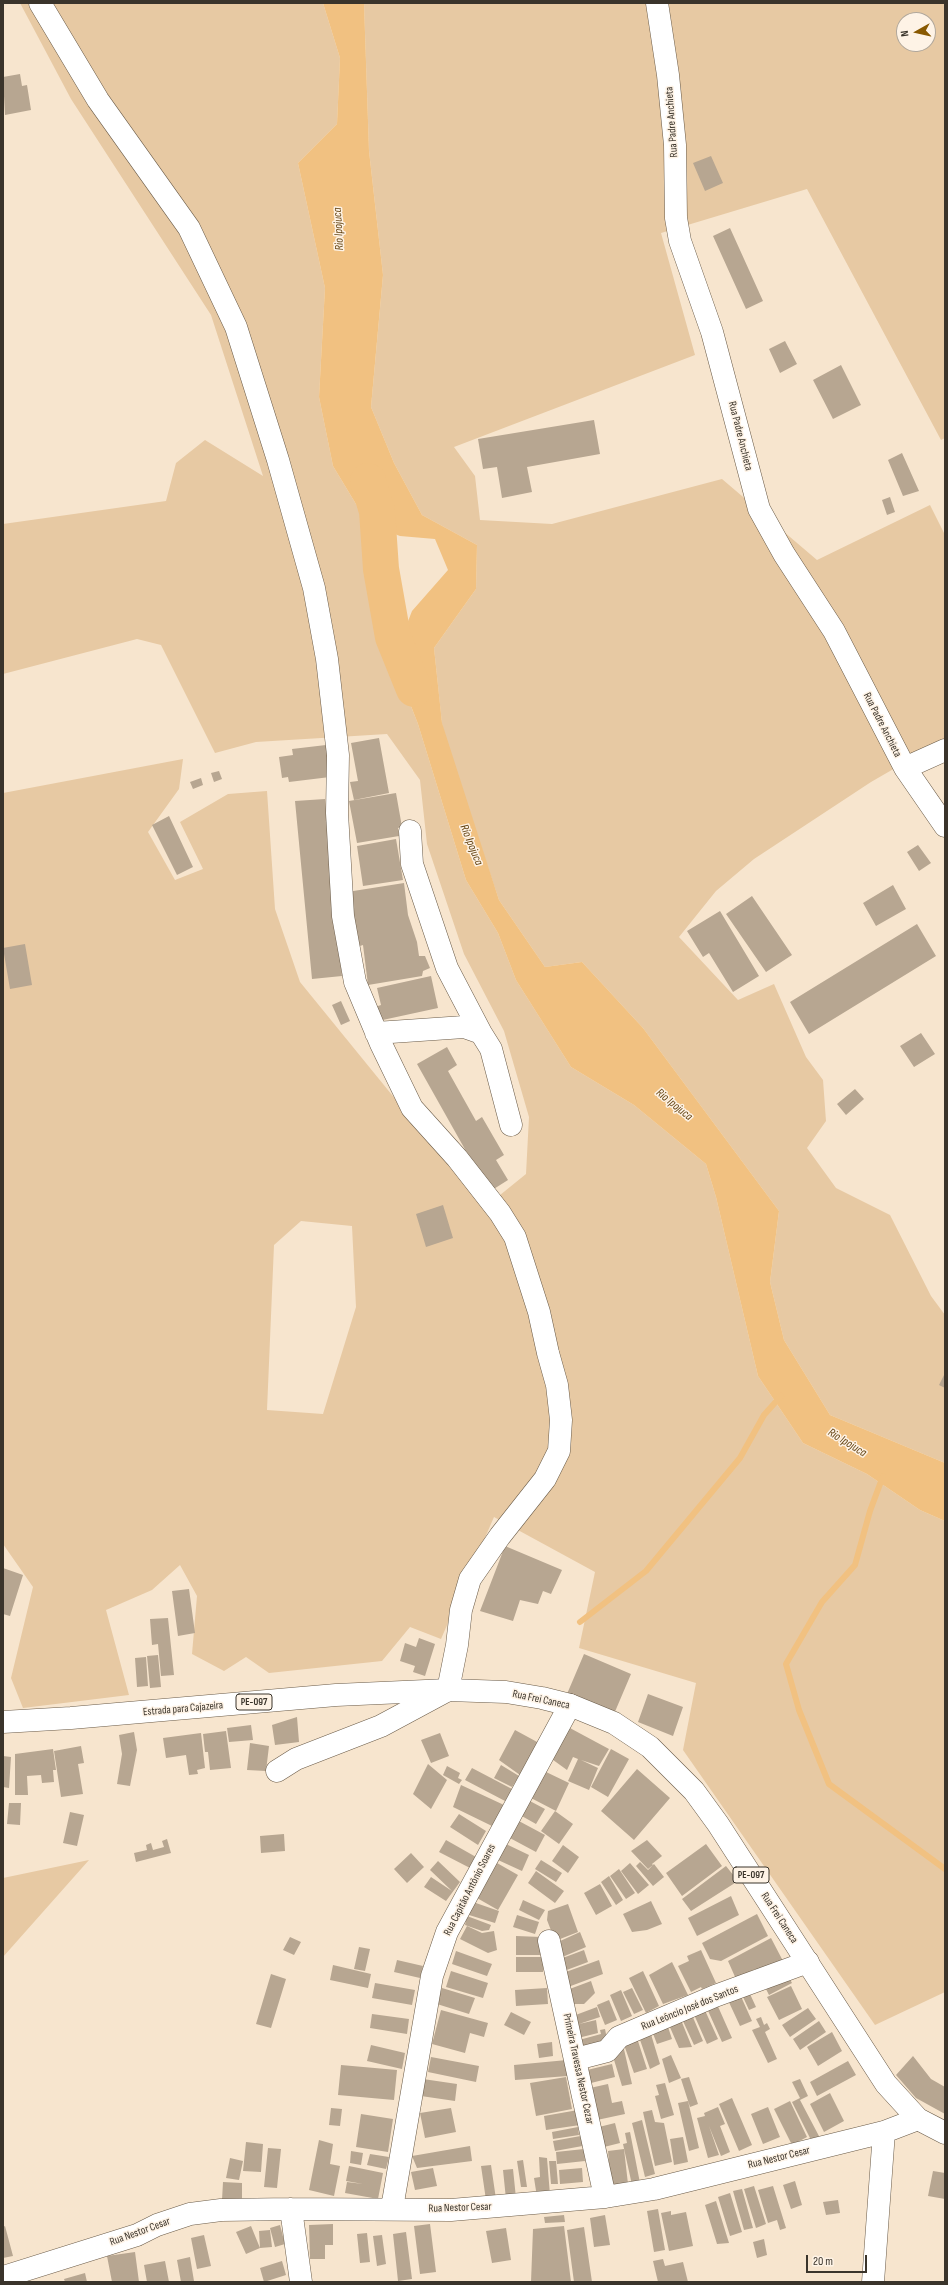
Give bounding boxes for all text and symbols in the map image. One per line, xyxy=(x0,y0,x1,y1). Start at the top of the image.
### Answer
north arrow xyxy=(896,12,936,52)
text: N xyxy=(898,30,911,37)
street label: Rua Padre Anchieta xyxy=(663,86,681,158)
water label: Rio Ipojuca xyxy=(331,207,347,251)
street label: Rua Padre Anchieta xyxy=(725,400,755,472)
street label: Rua Padre Anchieta xyxy=(860,690,904,760)
water label: Rio Ipojuca xyxy=(456,822,486,868)
water label: Rio Ipojuca xyxy=(653,1086,695,1124)
water label: Rio Ipojuca xyxy=(825,1425,869,1461)
street label: Rua Frei Caneca xyxy=(511,1688,571,1712)
road number: PE-097 xyxy=(236,1694,272,1710)
street label: Estrada para Cajazeira xyxy=(142,1699,224,1719)
street label: Rua Capitão Antônio Soares xyxy=(441,1842,499,1938)
road number: PE-097 xyxy=(733,1867,769,1883)
street label: Rua Frei Caneca xyxy=(758,1890,800,1946)
street label: Rua Leôncio José dos Santos xyxy=(640,1983,740,2033)
street label: Primeira Travessa Nestor Cezar xyxy=(560,2012,596,2126)
street label: Rua Nestor Cesar xyxy=(747,2144,811,2172)
street label: Rua Nestor Cesar xyxy=(428,2200,492,2216)
street label: Rua Nestor Cesar xyxy=(108,2215,172,2249)
scale bar xyxy=(808,2247,869,2273)
text: 20 m xyxy=(813,2254,833,2269)

